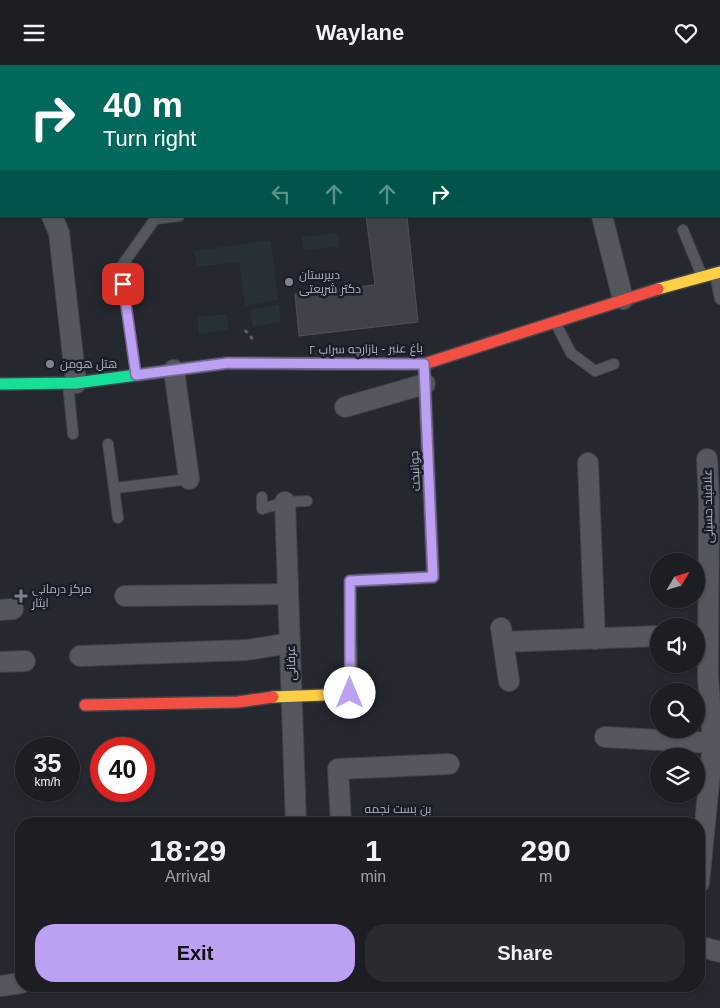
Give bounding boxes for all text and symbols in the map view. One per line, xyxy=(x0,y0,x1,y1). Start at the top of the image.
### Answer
icon: menu xyxy=(20,19,48,47)
icon: heart xyxy=(672,19,700,47)
text: Waylane xyxy=(316,20,404,45)
icon: right xyxy=(20,85,85,150)
text: 40 m xyxy=(103,85,183,124)
text: Turn right xyxy=(103,126,196,151)
icon: left xyxy=(267,180,295,208)
icon: ahead xyxy=(320,180,348,208)
icon: ahead xyxy=(373,180,401,208)
icon: right xyxy=(426,180,454,208)
pin xyxy=(102,263,144,305)
place label: دبیرستان دکتر شریعتی xyxy=(299,268,361,296)
icon: arrive xyxy=(109,270,137,298)
marker: دبیرستان دکتر شریعتی xyxy=(283,276,295,288)
street label: باغ عنبر - بازارچه سراب ۲ xyxy=(309,341,423,359)
place label: هتل هومن xyxy=(60,357,117,371)
marker: هتل هومن xyxy=(44,358,56,370)
street label: جوانبخت xyxy=(407,450,423,492)
street label: علاقبند حسینی xyxy=(700,469,716,543)
north arrow xyxy=(650,553,705,607)
map controls xyxy=(650,553,705,803)
place label: مرکز درمانی ایثار xyxy=(31,582,92,610)
marker: مرکز درمانی ایثار xyxy=(14,589,28,603)
button: sound xyxy=(650,618,705,673)
street label: عرفانی xyxy=(283,645,299,681)
position arrow xyxy=(323,666,375,718)
button: search xyxy=(650,683,705,738)
speed limit sign: 40 xyxy=(90,737,155,802)
button: layers xyxy=(650,748,705,803)
text: 35 xyxy=(34,749,61,777)
text: km/h xyxy=(34,775,61,789)
street label: بن بست نجمه xyxy=(364,802,432,816)
text: 18:29 xyxy=(149,834,226,867)
text: 1 xyxy=(365,834,382,867)
text: 290 xyxy=(521,834,571,867)
text: Arrival xyxy=(165,868,210,885)
text: min xyxy=(360,868,386,885)
text: m xyxy=(539,868,552,885)
button: Exit xyxy=(35,924,355,982)
button: Share xyxy=(365,924,685,982)

